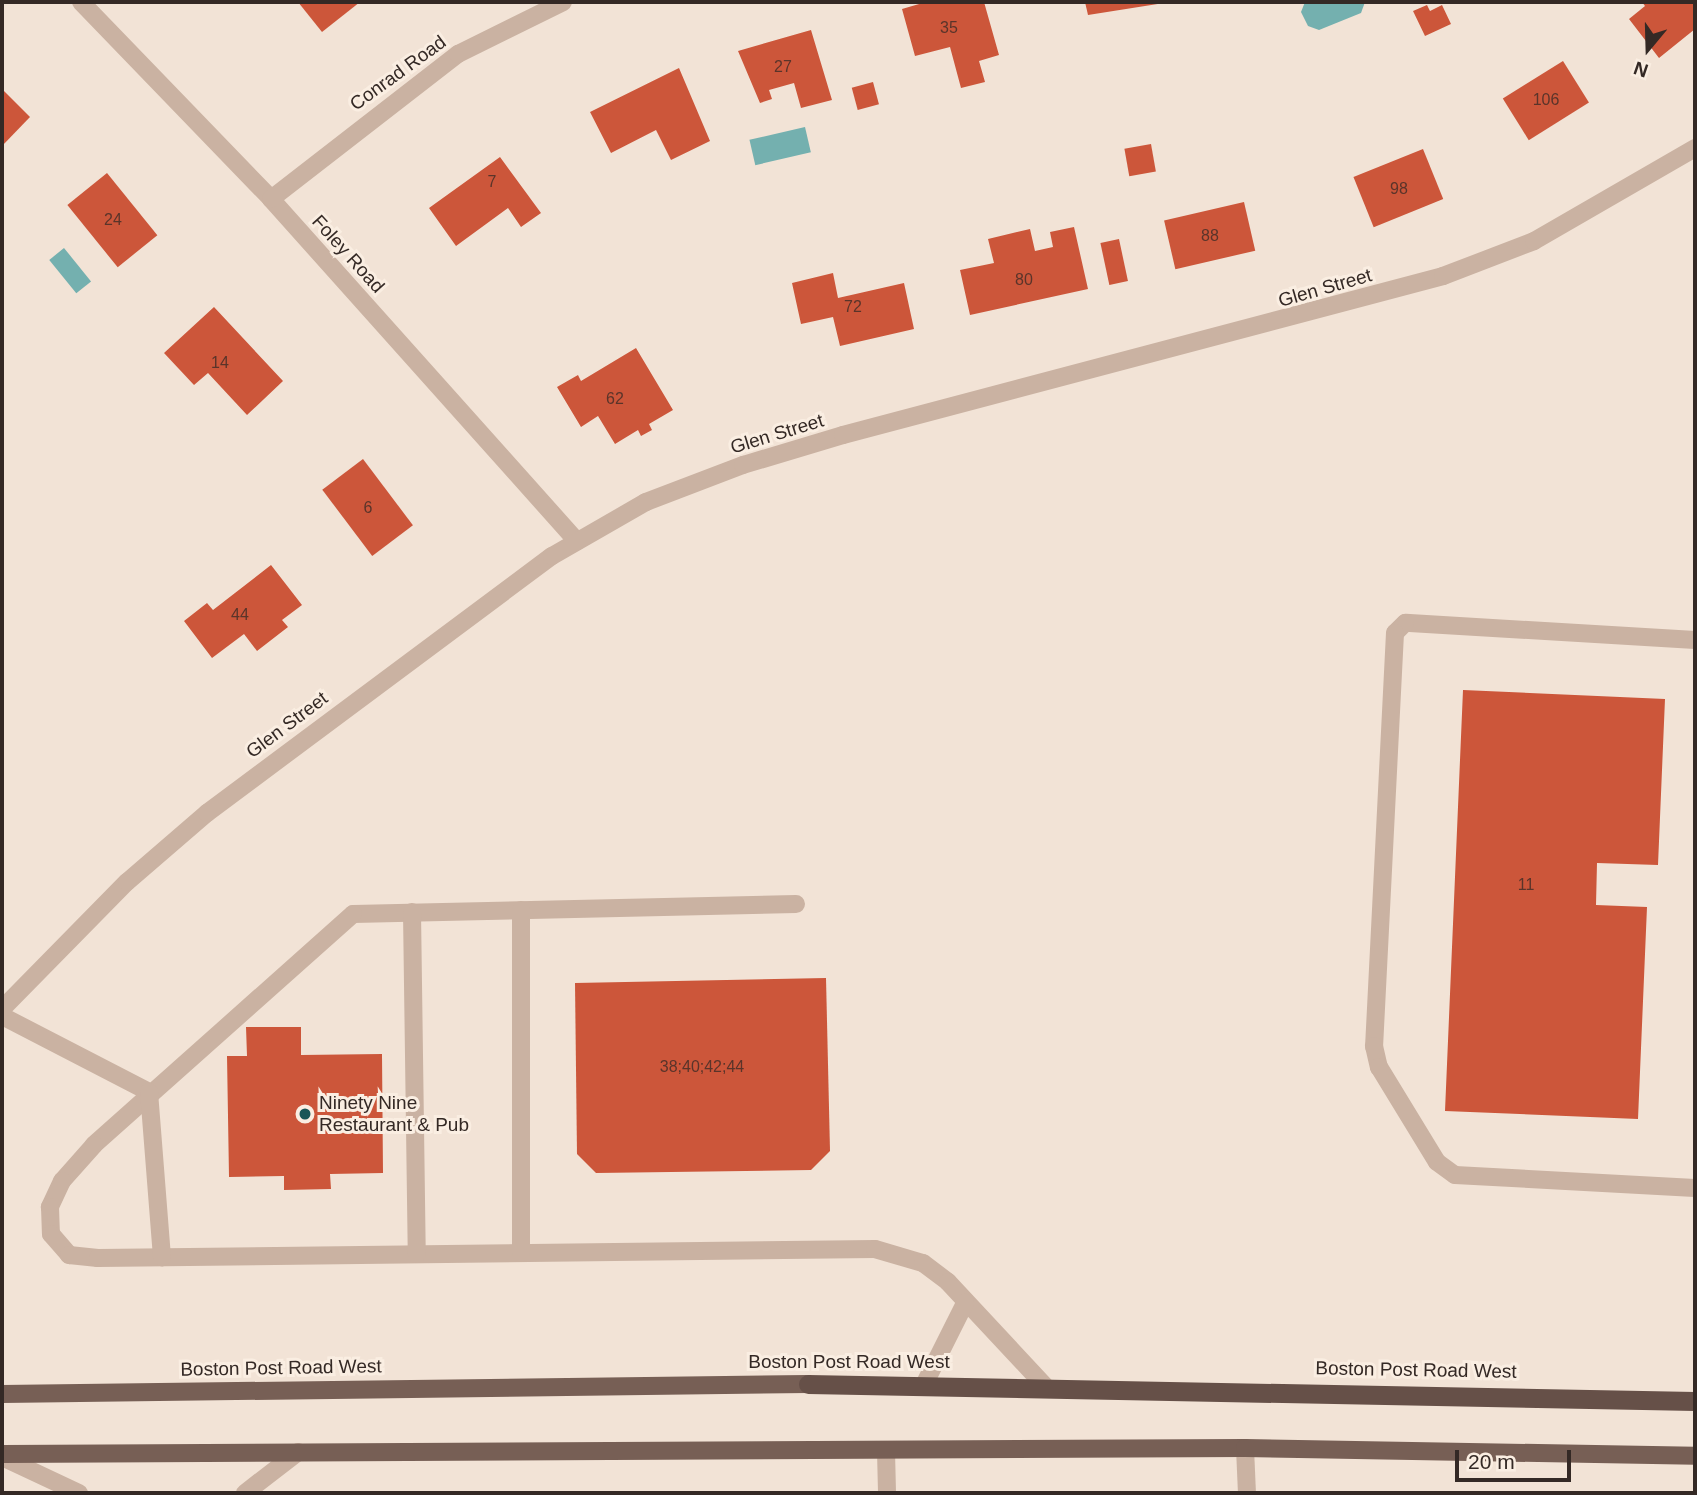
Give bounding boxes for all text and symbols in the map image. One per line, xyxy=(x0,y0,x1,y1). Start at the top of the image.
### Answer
north arrow xyxy=(1613,14,1683,84)
house number: 35 xyxy=(940,18,958,38)
street label: Conrad Road xyxy=(346,31,450,115)
house number: 27 xyxy=(774,57,792,77)
text: N xyxy=(1631,57,1651,81)
house number: 106 xyxy=(1533,90,1559,110)
house number: 7 xyxy=(488,172,496,192)
house number: 98 xyxy=(1390,179,1408,199)
house number: 24 xyxy=(104,210,122,230)
street label: Foley Road xyxy=(307,210,389,298)
house number: 88 xyxy=(1201,226,1219,246)
street label: Glen Street xyxy=(1276,264,1374,312)
house number: 80 xyxy=(1015,270,1033,290)
house number: 72 xyxy=(844,297,862,317)
house number: 14 xyxy=(211,353,229,373)
house number: 62 xyxy=(606,389,624,409)
street label: Glen Street xyxy=(728,409,826,459)
house number: 6 xyxy=(364,498,372,518)
house number: 44 xyxy=(231,605,249,625)
street label: Glen Street xyxy=(242,687,332,763)
house number: 11 xyxy=(1518,875,1534,895)
house number: 38;40;42;44 xyxy=(660,1057,744,1077)
place label: Ninety Nine Restaurant & Pub xyxy=(319,1092,469,1136)
marker: Ninety Nine Restaurant & Pub xyxy=(297,1106,313,1122)
street label: Boston Post Road West xyxy=(748,1351,950,1373)
street label: Boston Post Road West xyxy=(180,1355,382,1381)
street label: Boston Post Road West xyxy=(1315,1357,1517,1383)
scale bar xyxy=(1459,1436,1574,1480)
text: 20 m xyxy=(1468,1450,1515,1473)

